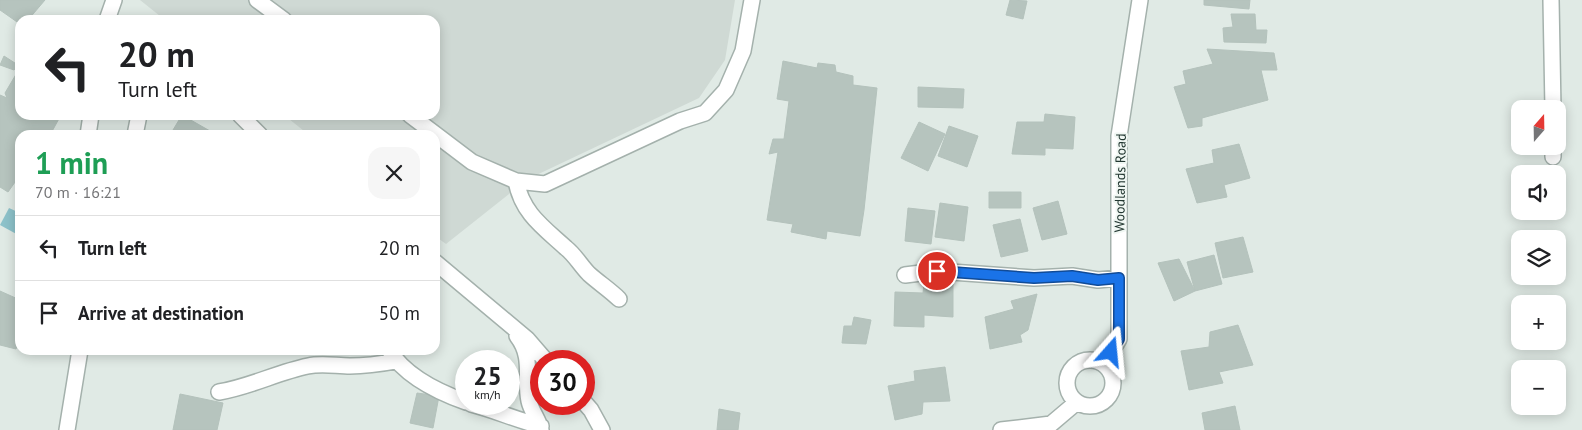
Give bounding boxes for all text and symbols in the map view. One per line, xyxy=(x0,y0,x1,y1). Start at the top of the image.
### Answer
text: 20 m xyxy=(118,31,195,77)
icon: left xyxy=(35,35,100,100)
text: Turn left xyxy=(118,75,197,103)
north arrow xyxy=(1511,100,1566,155)
map controls xyxy=(1511,100,1566,415)
street label: Woodlands Road xyxy=(1110,133,1130,233)
text: 1 min xyxy=(35,143,108,182)
button: close xyxy=(368,147,420,199)
button: sound xyxy=(1511,165,1566,220)
text: 70 m · 16:21 xyxy=(35,182,121,202)
button: layers xyxy=(1511,230,1566,285)
icon: left xyxy=(35,234,63,262)
text: Turn left xyxy=(78,236,147,260)
text: 20 m xyxy=(379,236,420,260)
pin xyxy=(916,250,958,292)
icon: arrive xyxy=(923,257,951,285)
button: + xyxy=(1511,295,1566,350)
icon: arrive xyxy=(35,299,63,327)
text: Arrive at destination xyxy=(78,301,244,325)
text: 50 m xyxy=(379,301,420,325)
position arrow xyxy=(1084,325,1136,377)
speed limit sign: 30 xyxy=(530,350,595,415)
text: 25 xyxy=(473,360,502,392)
button: − xyxy=(1511,360,1566,415)
text: km/h xyxy=(474,387,501,402)

